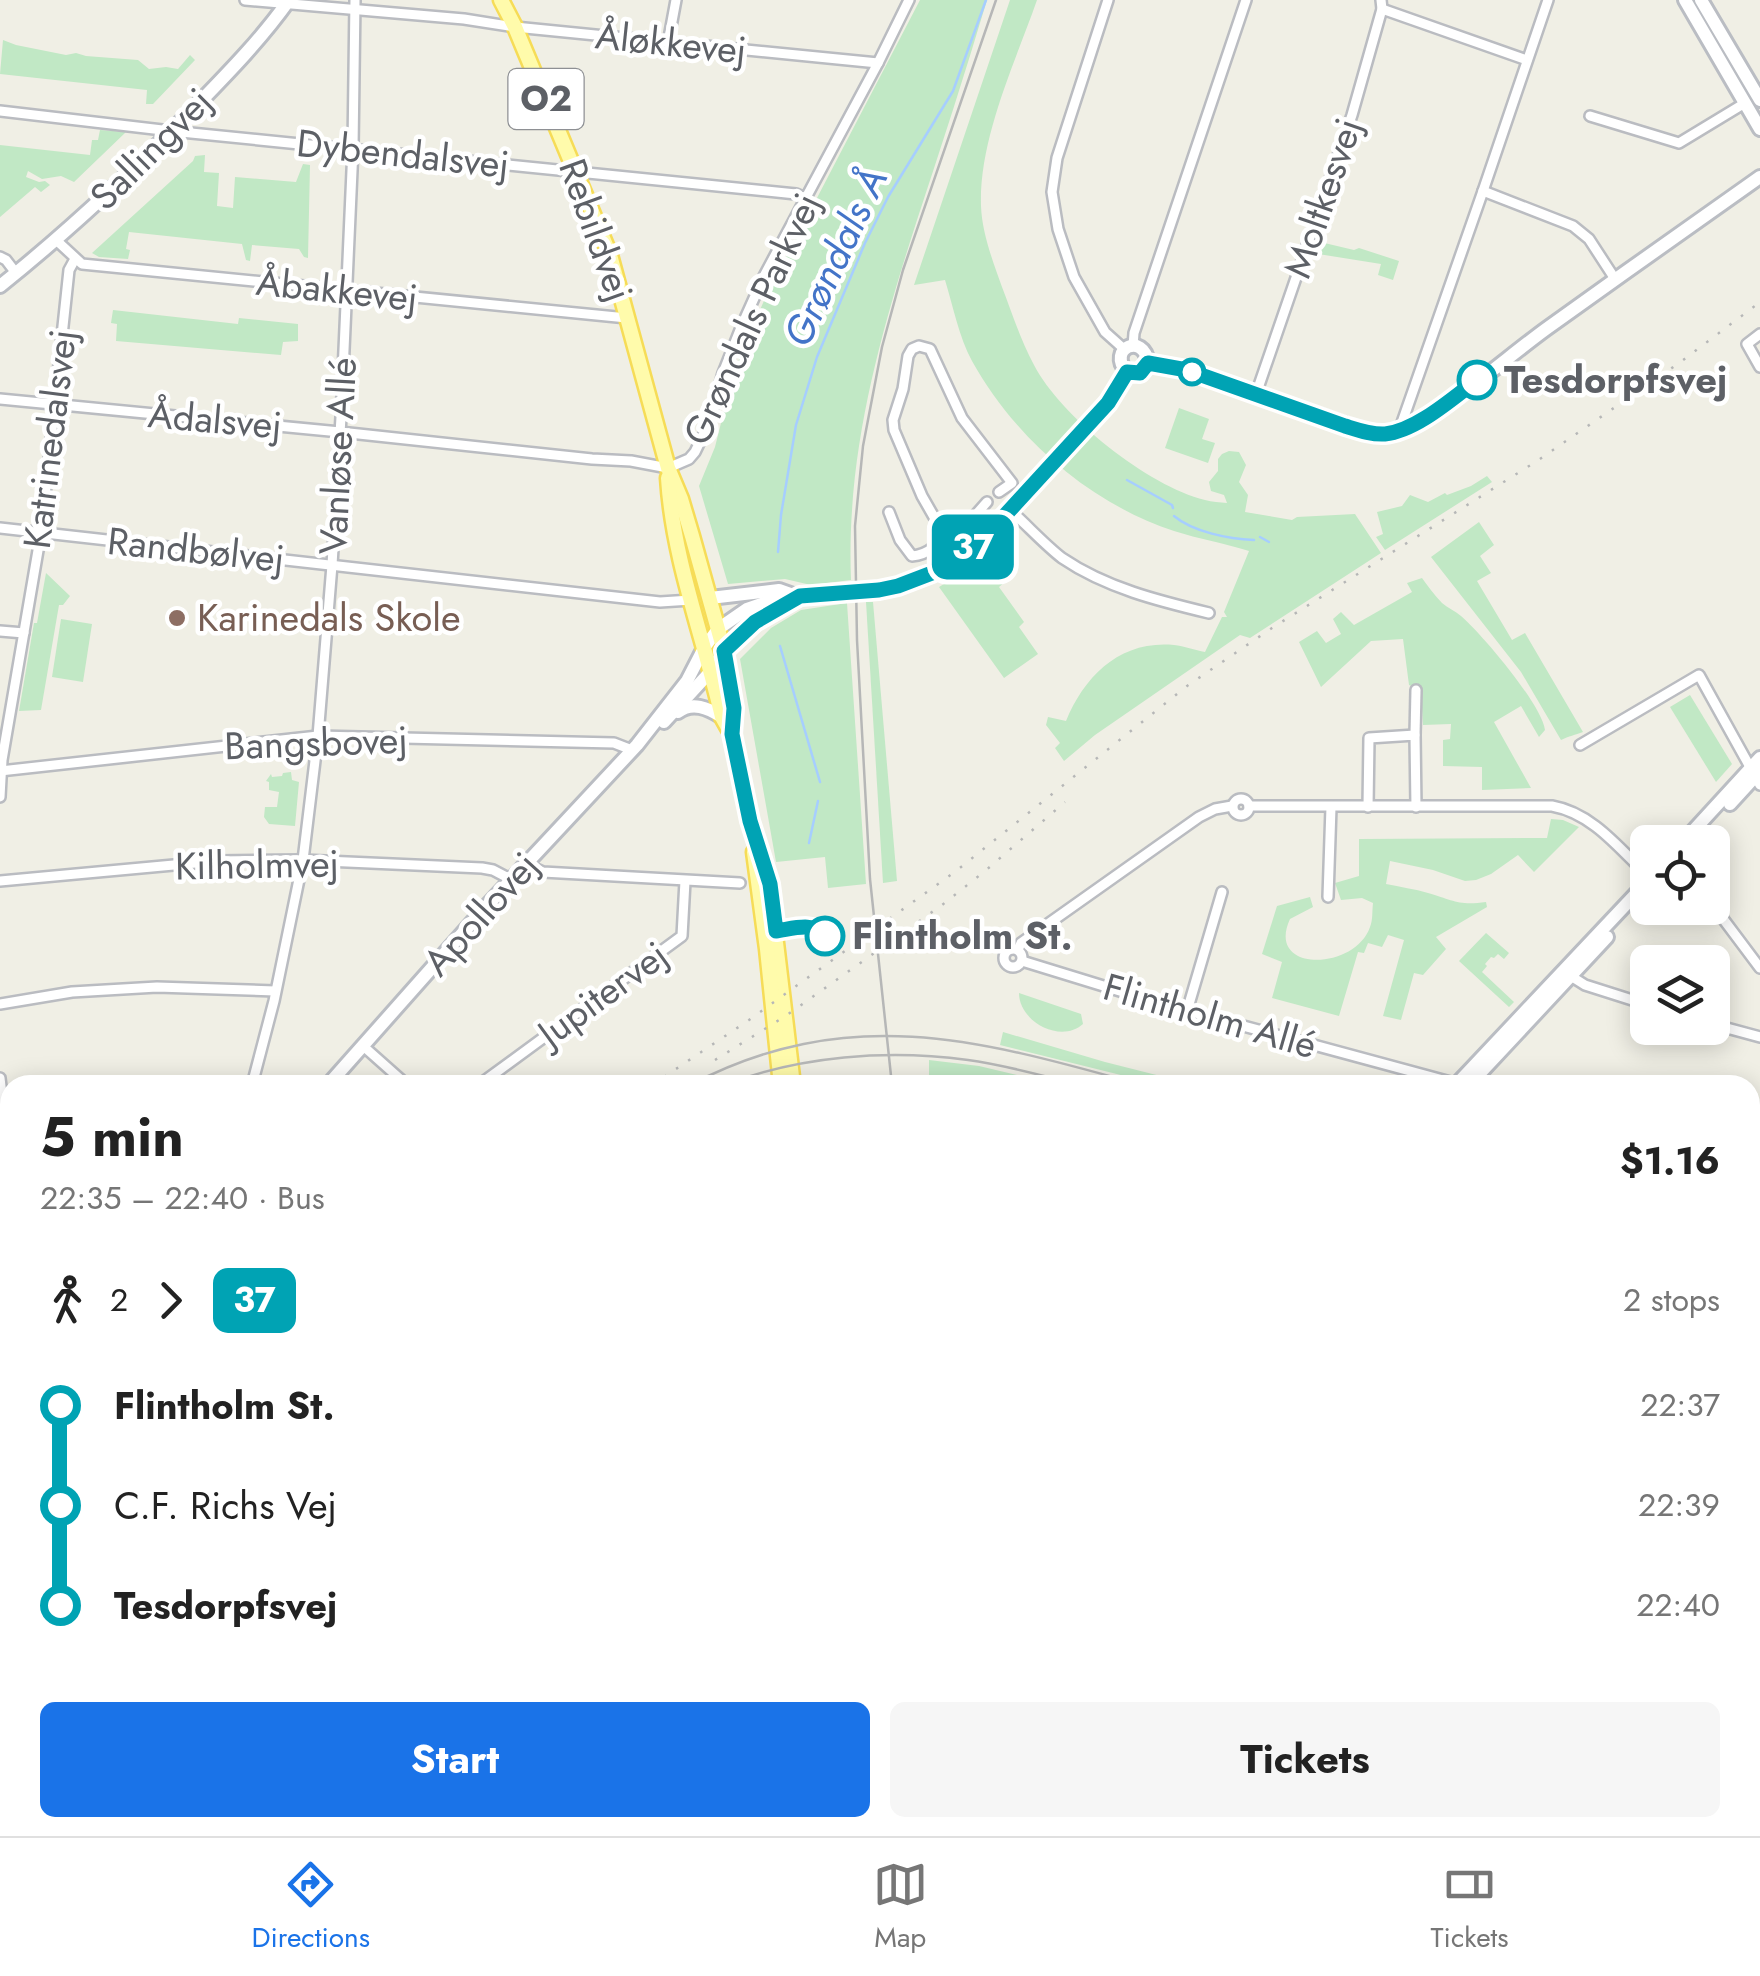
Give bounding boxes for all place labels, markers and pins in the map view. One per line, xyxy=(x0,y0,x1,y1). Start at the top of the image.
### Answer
place label: Tesdorpfsvej xyxy=(1504,352,1727,407)
unlabelled marker xyxy=(1179,359,1205,385)
marker: Tesdorpfsvej xyxy=(1458,361,1496,399)
place label: Karinedals Skole xyxy=(197,590,461,645)
marker: Karinedals Skole xyxy=(166,607,188,629)
place label: Flintholm St. xyxy=(852,908,1073,963)
marker: Flintholm St. xyxy=(806,917,844,955)

